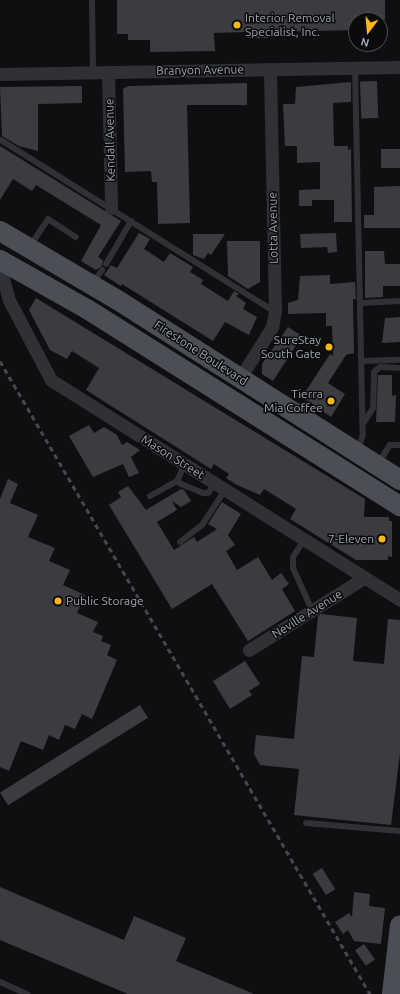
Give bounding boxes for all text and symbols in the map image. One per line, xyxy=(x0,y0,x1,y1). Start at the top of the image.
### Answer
place label: Interior Removal Specialist, Inc. xyxy=(245,11,335,39)
north arrow xyxy=(348,12,388,52)
marker: Interior Removal Specialist, Inc. xyxy=(232,20,242,30)
text: N xyxy=(359,36,371,49)
street label: Branyon Avenue xyxy=(156,62,244,78)
street label: Kendall Avenue xyxy=(102,98,118,182)
street label: Lotta Avenue xyxy=(265,192,281,264)
street label: Firestone Boulevard xyxy=(152,317,250,389)
place label: SureStay South Gate xyxy=(261,333,321,361)
marker: SureStay South Gate xyxy=(324,342,334,352)
place label: Tierra Mia Coffee xyxy=(264,387,323,415)
marker: Tierra Mia Coffee xyxy=(326,396,336,406)
street label: Mason Street xyxy=(139,432,207,482)
place label: 7-Eleven xyxy=(328,532,374,546)
marker: 7-Eleven xyxy=(377,534,387,544)
street label: Neville Avenue xyxy=(269,587,345,641)
place label: Public Storage xyxy=(66,594,144,608)
marker: Public Storage xyxy=(53,596,63,606)

